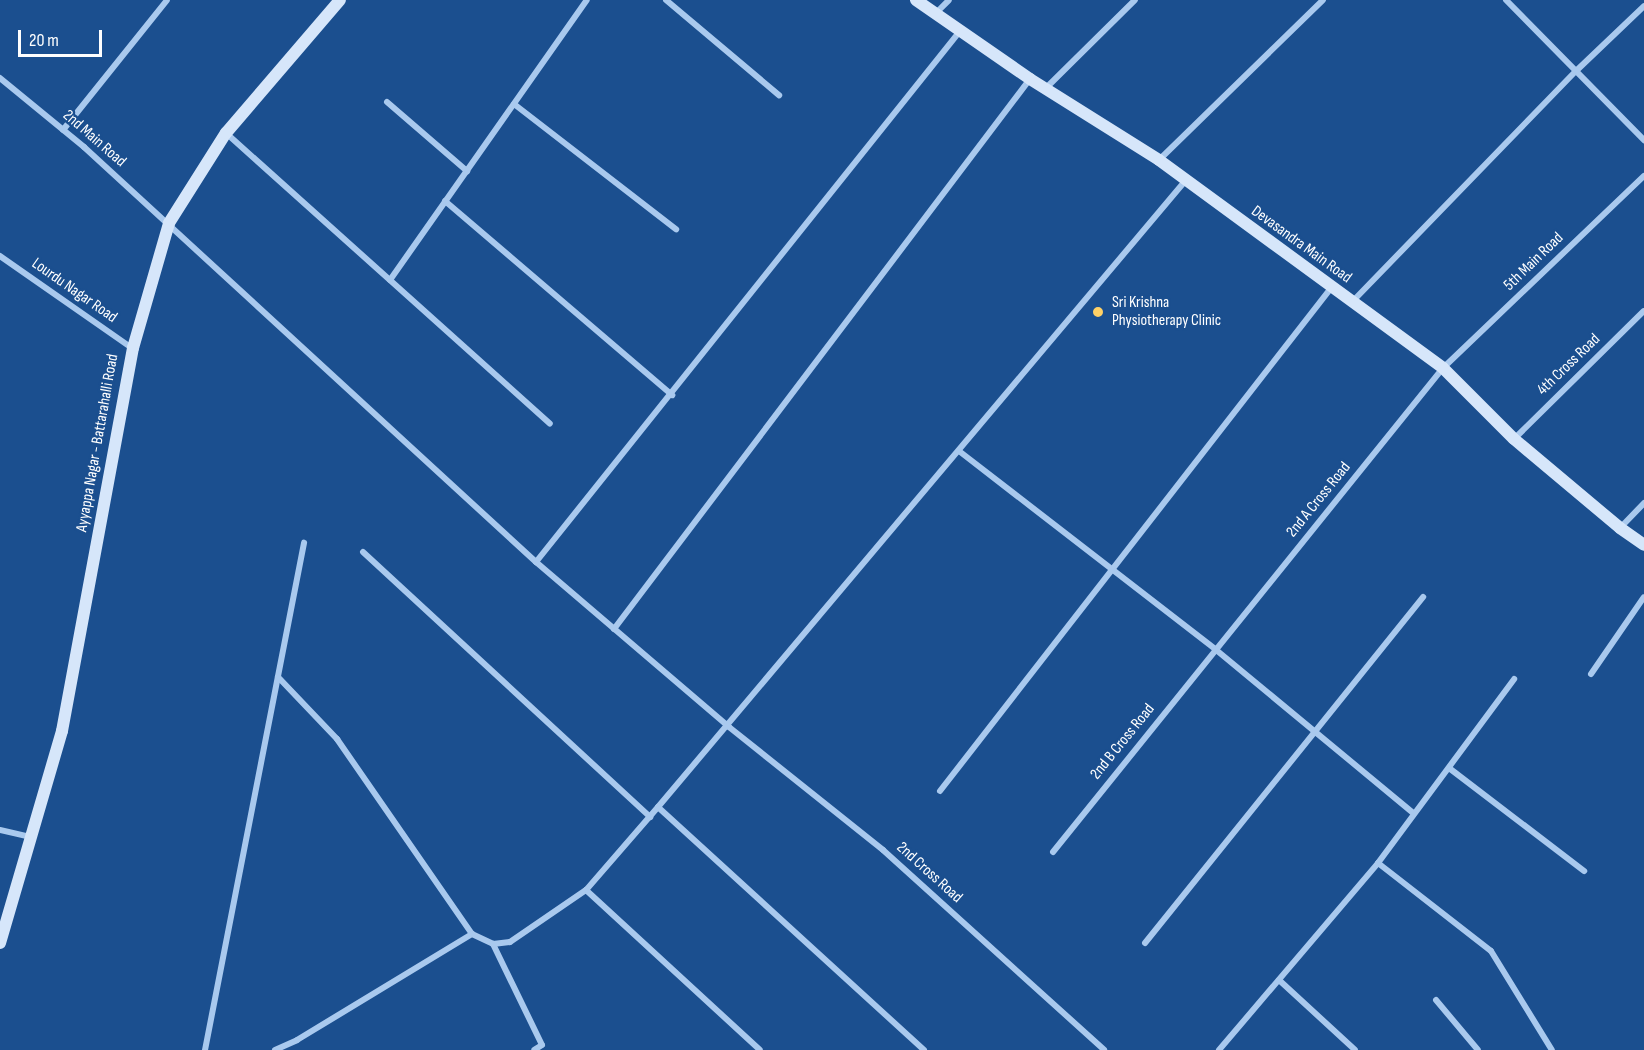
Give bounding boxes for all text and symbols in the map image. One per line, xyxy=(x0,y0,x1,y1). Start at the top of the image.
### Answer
scale bar xyxy=(21,18,105,56)
text: 20 m xyxy=(29,30,59,51)
street label: 2nd Main Road xyxy=(59,106,129,172)
street label: Devasandra Main Road xyxy=(1247,202,1355,288)
street label: 5th Main Road xyxy=(1500,229,1568,295)
street label: Lourdu Nagar Road xyxy=(28,255,120,327)
place label: Sri Krishna Physiotherapy Clinic xyxy=(1112,293,1221,331)
marker: Sri Krishna Physiotherapy Clinic xyxy=(1089,303,1107,321)
street label: 4th Cross Road xyxy=(1534,330,1604,400)
street label: Ayyappa Nagar - Battarahalli Road xyxy=(73,353,123,533)
street label: 2nd A Cross Road xyxy=(1283,459,1355,541)
street label: 2nd B Cross Road xyxy=(1087,700,1159,784)
street label: 2nd Cross Road xyxy=(892,838,966,908)

